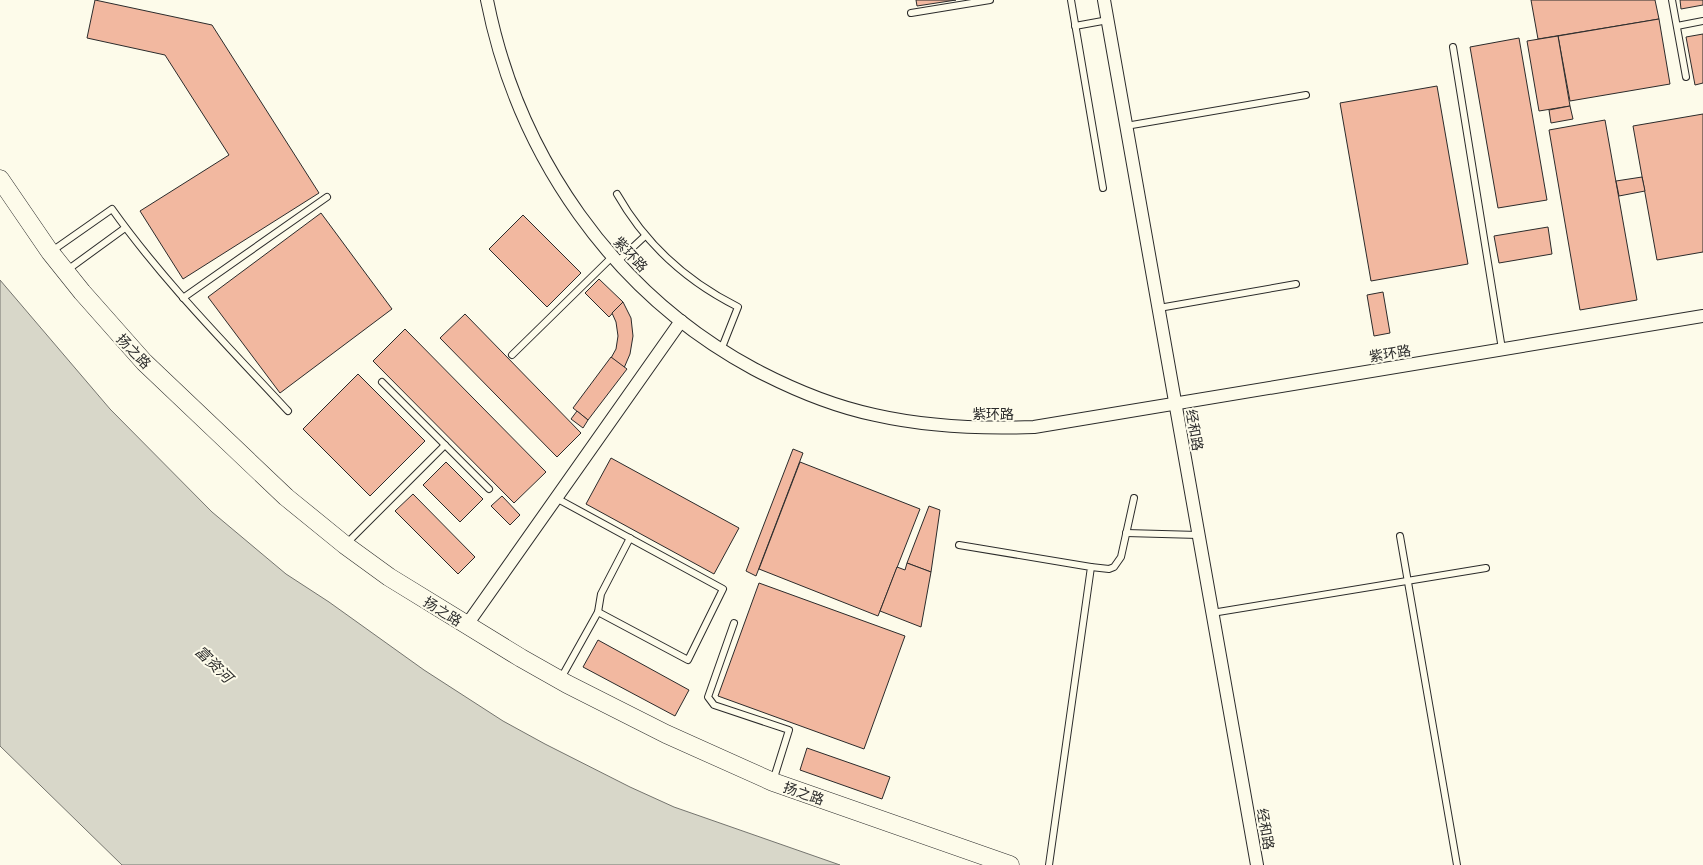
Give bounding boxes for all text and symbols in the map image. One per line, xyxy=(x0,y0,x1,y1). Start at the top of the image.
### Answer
street label: 紫环路 xyxy=(610,232,652,276)
street label: 扬之路 xyxy=(113,329,155,373)
street label: 紫环路 xyxy=(1368,340,1412,366)
street label: 紫环路 xyxy=(972,404,1014,423)
street label: 经和路 xyxy=(1182,408,1208,452)
street label: 扬之路 xyxy=(420,592,466,630)
water label: 富资河 xyxy=(191,641,240,689)
street label: 扬之路 xyxy=(781,777,827,809)
street label: 经和路 xyxy=(1253,807,1279,851)

